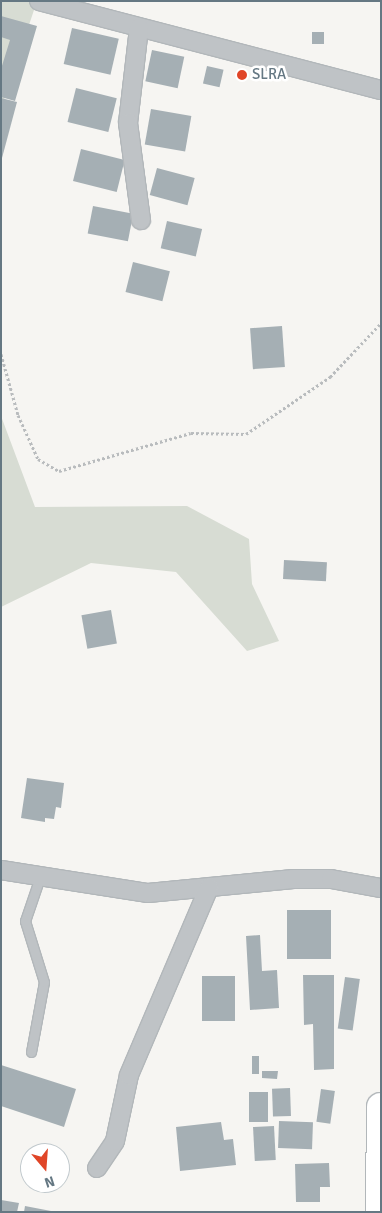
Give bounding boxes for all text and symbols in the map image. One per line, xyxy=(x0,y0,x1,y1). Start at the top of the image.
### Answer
place label: SLRA xyxy=(252,66,286,84)
marker: SLRA xyxy=(236,69,248,81)
north arrow xyxy=(20,1143,70,1193)
text: N xyxy=(42,1172,57,1191)

